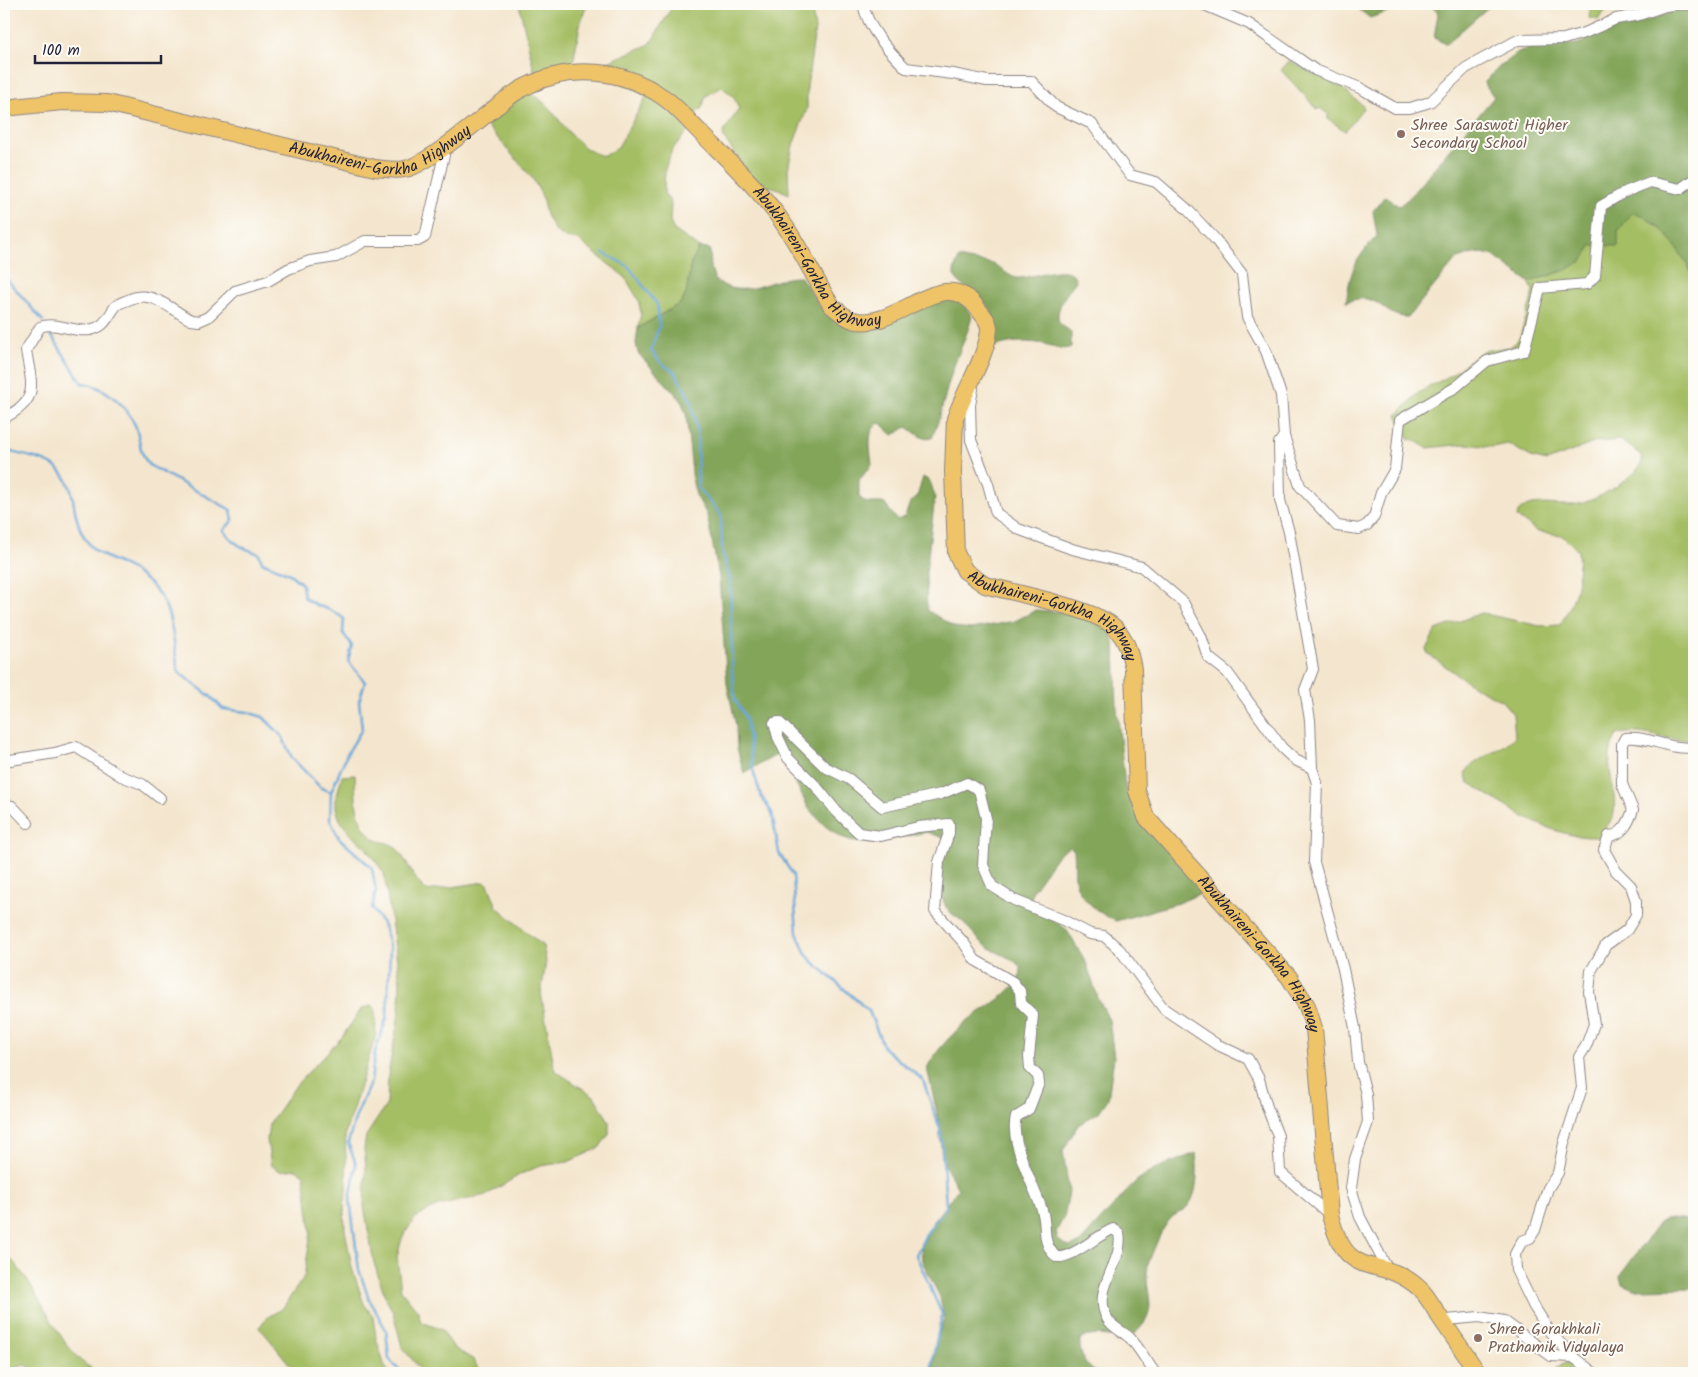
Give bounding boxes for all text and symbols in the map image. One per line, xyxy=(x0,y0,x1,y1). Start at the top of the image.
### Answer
scale bar xyxy=(35,32,161,64)
text: 100 m xyxy=(42,39,80,63)
place label: Shree Saraswoti Higher Secondary School xyxy=(1411,113,1569,156)
street label: Abukhaireni-Gorkha Highway xyxy=(286,118,477,182)
marker: Shree Saraswoti Higher Secondary School xyxy=(1395,128,1407,140)
street label: Abukhaireni-Gorkha Highway xyxy=(746,180,885,334)
street label: Abukhaireni-Gorkha Highway xyxy=(962,564,1144,664)
street label: Abukhaireni-Gorkha Highway xyxy=(1191,869,1327,1034)
place label: Shree Gorakhkali Prathamik Vidyalaya xyxy=(1488,1317,1624,1360)
marker: Shree Gorakhkali Prathamik Vidyalaya xyxy=(1472,1332,1484,1344)

